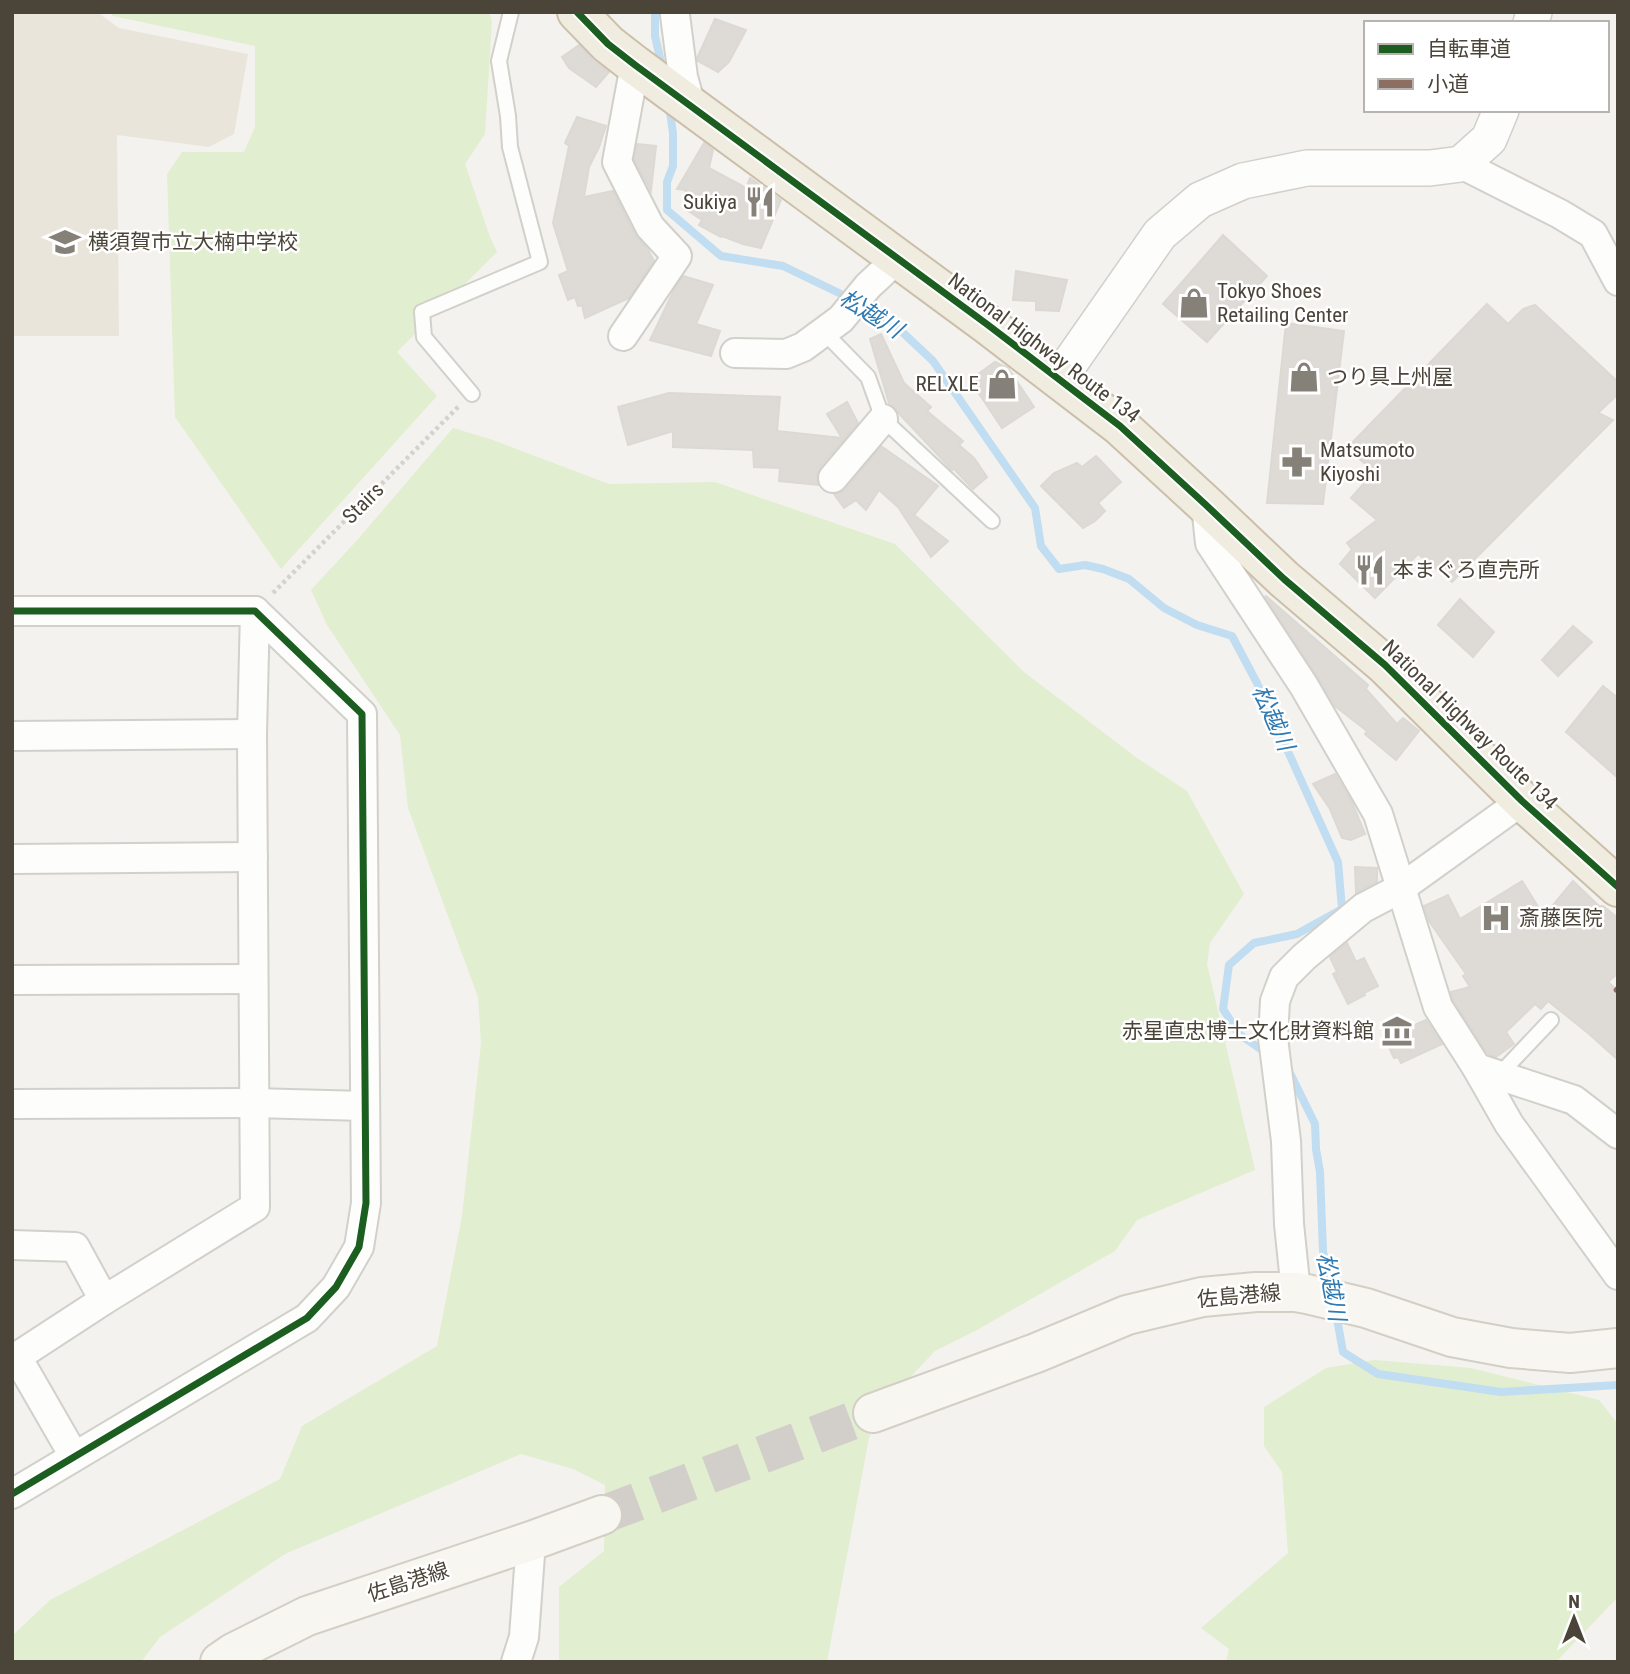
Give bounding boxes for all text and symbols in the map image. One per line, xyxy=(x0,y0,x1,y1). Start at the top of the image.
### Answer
legend xyxy=(1364,21,1609,112)
text: 自転車道 xyxy=(1427,37,1511,61)
text: 小道 xyxy=(1427,72,1469,96)
restaurant icon: Sukiya xyxy=(743,185,777,219)
place label: Sukiya xyxy=(683,190,737,214)
school or university icon: 横須賀市立大楠中学校 xyxy=(48,225,82,259)
place label: 横須賀市立大楠中学校 xyxy=(88,230,298,254)
street label: National Highway Route 134 xyxy=(943,268,1145,428)
place label: Tokyo Shoes Retailing Center xyxy=(1217,279,1348,327)
water label: 松越川 xyxy=(835,284,910,345)
shop icon: Tokyo Shoes Retailing Center xyxy=(1177,286,1211,320)
shop icon: つり具上州屋 xyxy=(1287,360,1321,394)
place label: つり具上州屋 xyxy=(1327,365,1453,389)
shop icon: RELXLE xyxy=(985,367,1019,401)
place label: RELXLE xyxy=(915,372,979,396)
place label: Matsumoto Kiyoshi xyxy=(1320,438,1415,486)
pharmacy icon: Matsumoto Kiyoshi xyxy=(1280,445,1314,479)
street label: Stairs xyxy=(338,478,388,528)
restaurant icon: 本まぐろ直売所 xyxy=(1353,553,1387,587)
place label: 本まぐろ直売所 xyxy=(1393,558,1540,582)
street label: National Highway Route 134 xyxy=(1378,635,1562,815)
water label: 松越川 xyxy=(1247,681,1301,758)
hospital icon: 斎藤医院 xyxy=(1479,901,1513,935)
place label: 斎藤医院 xyxy=(1519,906,1603,930)
museum icon: 赤星直忠博士文化財資料館 xyxy=(1380,1014,1414,1048)
place label: 赤星直忠博士文化財資料館 xyxy=(1122,1019,1374,1043)
water label: 松越川 xyxy=(1311,1251,1351,1326)
street label: 佐島港線 xyxy=(1196,1280,1282,1312)
street label: 佐島港線 xyxy=(364,1558,452,1606)
north arrow xyxy=(1539,1583,1609,1653)
text: N xyxy=(1568,1590,1580,1613)

